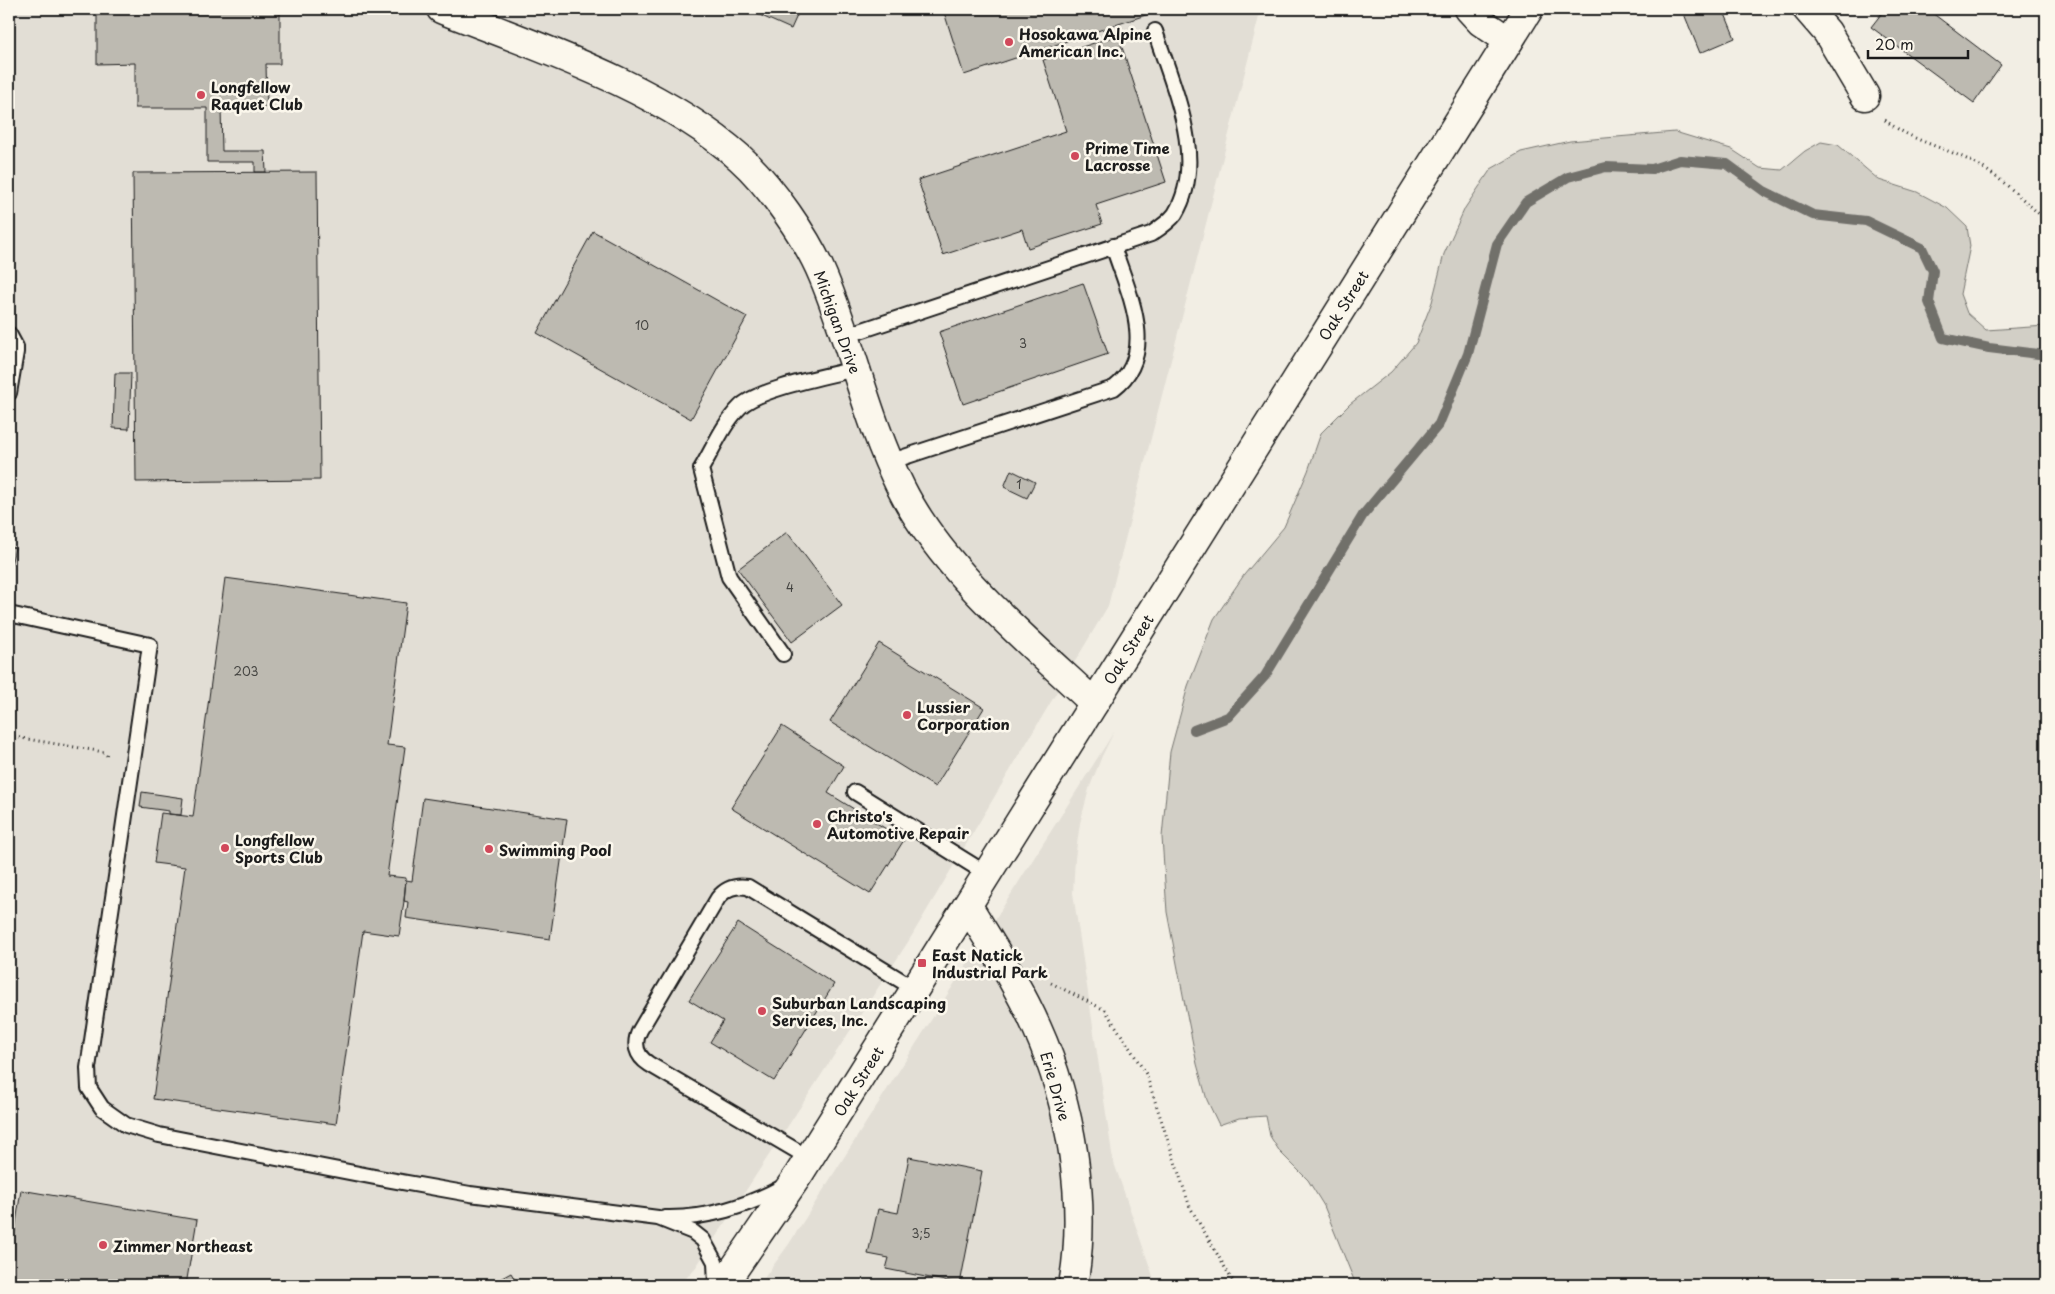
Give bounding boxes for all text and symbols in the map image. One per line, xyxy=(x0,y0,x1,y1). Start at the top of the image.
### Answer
place label: Hosokawa Alpine American Inc. xyxy=(1018,22,1152,62)
scale bar xyxy=(1868,28,1968,60)
text: 20 m xyxy=(1875,32,1914,55)
marker: Hosokawa Alpine American Inc. xyxy=(1003,36,1015,48)
place label: Longfellow Raquet Club xyxy=(211,75,303,115)
marker: Longfellow Raquet Club xyxy=(195,89,207,101)
place label: Prime Time Lacrosse xyxy=(1085,136,1170,176)
marker: Prime Time Lacrosse xyxy=(1069,150,1081,162)
street label: Oak Street xyxy=(1312,265,1374,345)
street label: Michigan Drive xyxy=(809,267,867,377)
house number: 10 xyxy=(635,316,649,334)
house number: 3 xyxy=(1019,334,1027,352)
house number: 1 xyxy=(1016,475,1022,493)
house number: 4 xyxy=(786,578,794,596)
street label: Oak Street xyxy=(1097,609,1159,689)
house number: 203 xyxy=(234,662,258,680)
place label: Lussier Corporation xyxy=(917,695,1010,735)
marker: Lussier Corporation xyxy=(901,709,913,721)
place label: Christo's Automotive Repair xyxy=(827,804,969,844)
marker: Christo's Automotive Repair xyxy=(811,818,823,830)
place label: Longfellow Sports Club xyxy=(235,828,323,868)
place label: Swimming Pool xyxy=(499,838,612,861)
marker: Longfellow Sports Club xyxy=(219,842,231,854)
marker: Swimming Pool xyxy=(483,843,495,855)
place label: East Natick Industrial Park xyxy=(932,943,1048,983)
marker: East Natick Industrial Park xyxy=(916,957,928,969)
place label: Suburban Landscaping Services, Inc. xyxy=(772,991,946,1031)
marker: Suburban Landscaping Services, Inc. xyxy=(756,1005,768,1017)
street label: Oak Street xyxy=(827,1041,889,1121)
street label: Erie Drive xyxy=(1035,1049,1077,1123)
house number: 3;5 xyxy=(911,1224,931,1242)
place label: Zimmer Northeast xyxy=(113,1234,253,1257)
marker: Zimmer Northeast xyxy=(97,1239,109,1251)

